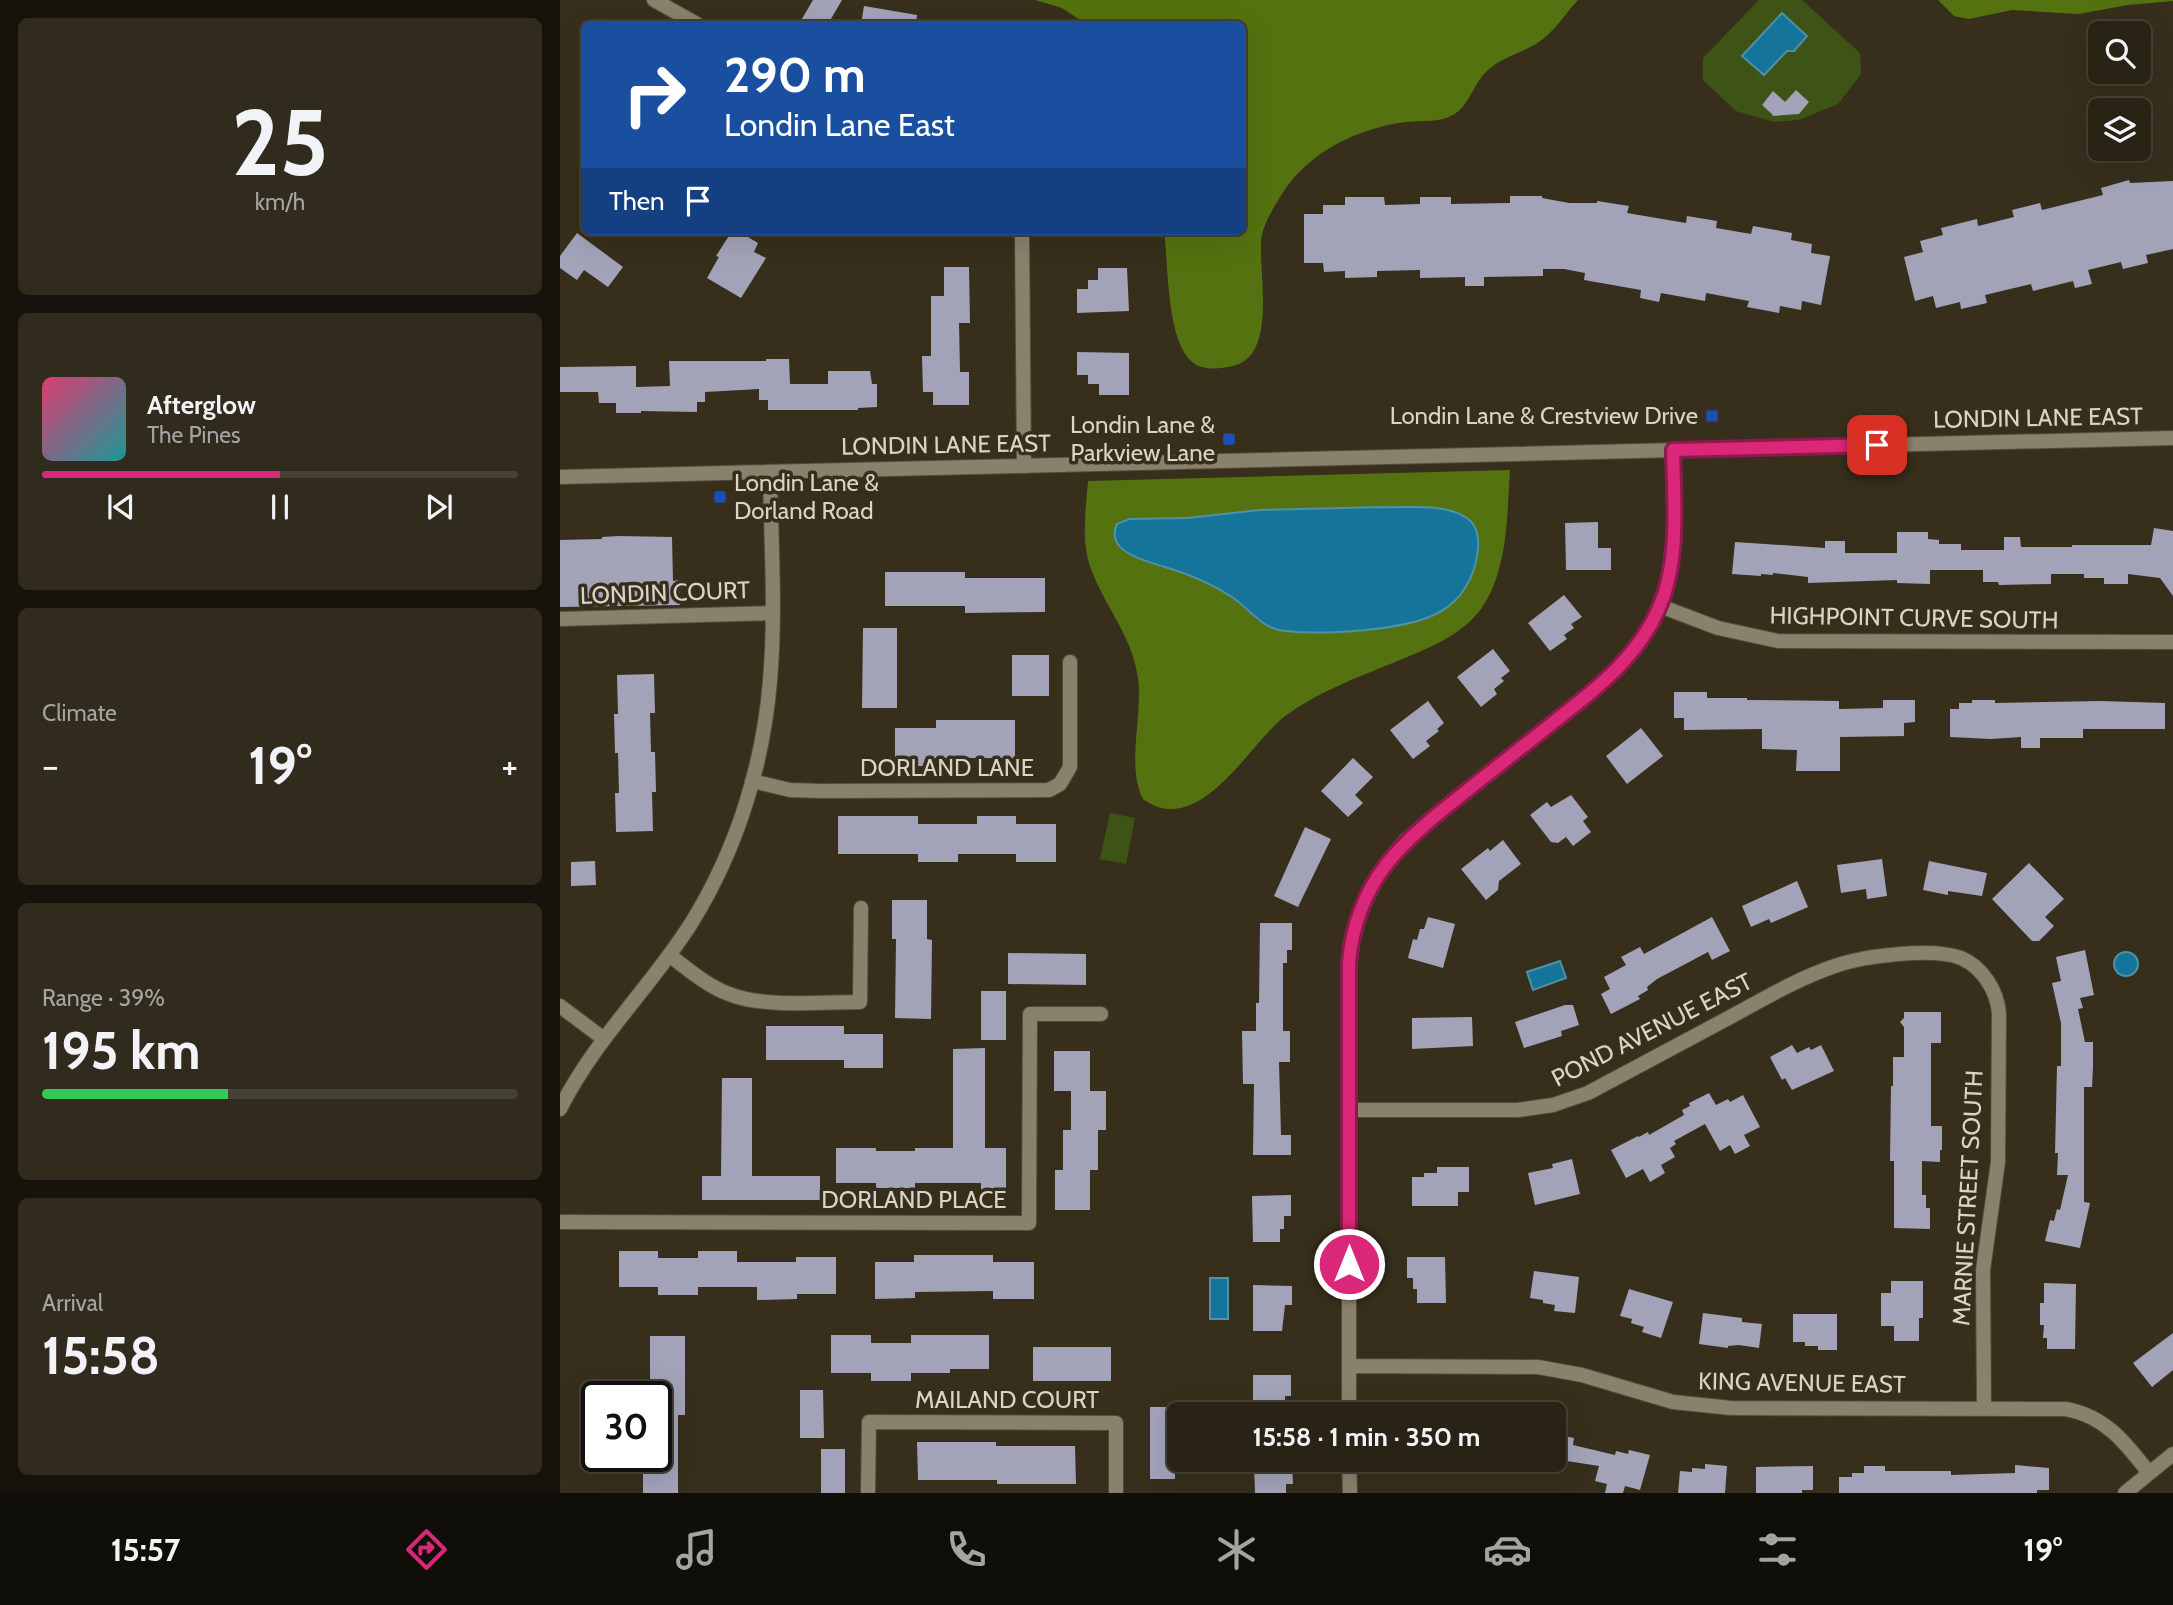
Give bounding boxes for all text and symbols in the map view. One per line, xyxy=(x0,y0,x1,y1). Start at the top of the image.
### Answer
map controls xyxy=(2088,21,2151,161)
button: search xyxy=(2088,21,2151,84)
text: 290 m xyxy=(724,45,866,104)
icon: right xyxy=(609,49,700,140)
text: 25 xyxy=(231,87,329,198)
button: layers xyxy=(2088,98,2151,161)
text: Londin Lane East xyxy=(724,105,955,144)
icon: arrive xyxy=(679,182,717,220)
text: Then xyxy=(609,185,665,217)
text: km/h xyxy=(255,188,305,216)
text: Afterglow xyxy=(147,389,256,421)
place label: Londin Lane & Crestview Drive xyxy=(1390,401,1698,430)
street label: LONDIN LANE EAST xyxy=(1933,401,2143,434)
marker: Londin Lane & Crestview Drive xyxy=(1704,408,1720,424)
place label: Londin Lane & Parkview Lane xyxy=(1070,410,1215,467)
pin xyxy=(1847,415,1907,475)
text: The Pines xyxy=(147,421,241,449)
icon: arrive xyxy=(1858,426,1896,464)
street label: LONDIN LANE EAST xyxy=(841,428,1051,461)
marker: Londin Lane & Parkview Lane xyxy=(1221,431,1237,447)
place label: Londin Lane & Dorland Road xyxy=(734,468,879,525)
icon: previous xyxy=(102,488,140,526)
icon: pause xyxy=(261,488,299,526)
icon: next xyxy=(420,488,458,526)
marker: Londin Lane & Dorland Road xyxy=(712,489,728,505)
street label: LONDIN COURT xyxy=(580,575,751,610)
street label: HIGHPOINT CURVE SOUTH xyxy=(1769,600,2059,635)
text: Climate xyxy=(42,699,117,727)
text: 19° xyxy=(248,734,312,797)
text: − xyxy=(42,742,59,789)
text: + xyxy=(501,742,518,789)
street label: DORLAND LANE xyxy=(860,753,1034,782)
street label: POND AVENUE EAST xyxy=(1547,966,1757,1093)
text: Range · 39% xyxy=(42,984,165,1012)
text: 195 km xyxy=(42,1019,200,1082)
street label: MARNIE STREET SOUTH xyxy=(1946,1069,1989,1327)
street label: DORLAND PLACE xyxy=(821,1185,1007,1214)
position arrow xyxy=(1312,1227,1386,1301)
text: Arrival xyxy=(42,1289,103,1317)
text: 15:58 xyxy=(42,1324,160,1387)
street label: KING AVENUE EAST xyxy=(1698,1366,1906,1399)
speed limit sign: 30 xyxy=(581,1381,672,1472)
street label: MAILAND COURT xyxy=(915,1385,1099,1414)
text: 15:58 · 1 min · 350 m xyxy=(1253,1421,1480,1453)
icon: directions xyxy=(402,1525,451,1574)
icon: music xyxy=(672,1525,721,1574)
icon: phone xyxy=(942,1525,991,1574)
icon: climate xyxy=(1212,1525,1261,1574)
icon: car xyxy=(1483,1525,1532,1574)
icon: filters xyxy=(1753,1525,1802,1574)
text: 15:57 xyxy=(111,1530,180,1569)
text: 19° xyxy=(2023,1530,2062,1569)

